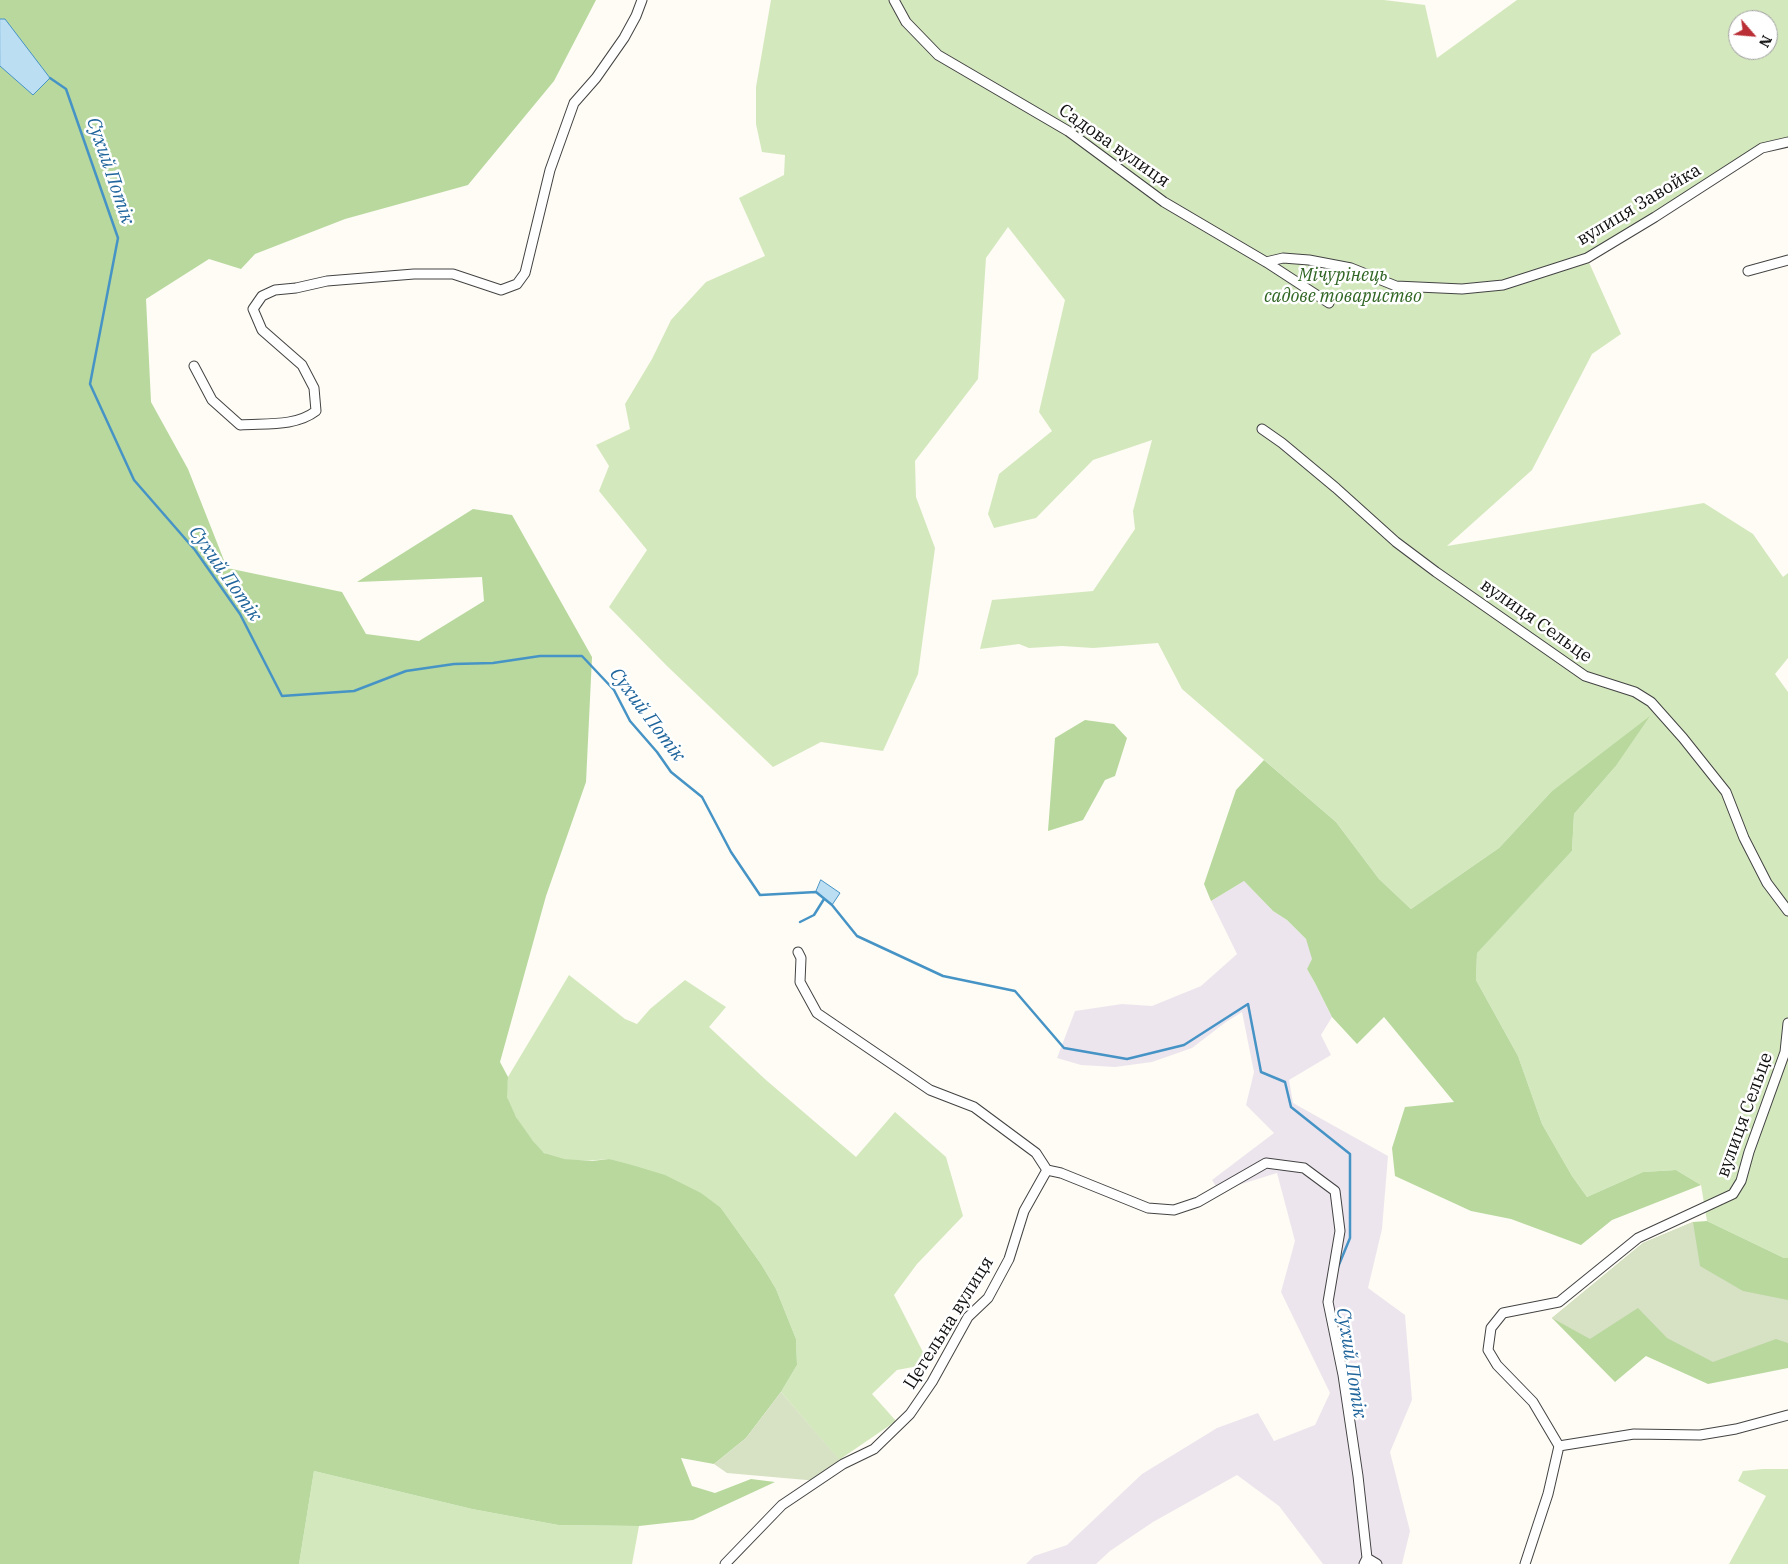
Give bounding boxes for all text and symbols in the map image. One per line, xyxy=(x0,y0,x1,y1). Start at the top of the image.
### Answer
north arrow xyxy=(1728,10,1778,60)
text: N xyxy=(1755,32,1776,50)
street label: Садова вулиця xyxy=(1054,100,1174,192)
water label: Сухий Потік xyxy=(81,115,139,227)
street label: вулиця Завойка xyxy=(1573,159,1705,251)
park label: Мічурінець садове товариство xyxy=(1264,265,1422,308)
water label: Сухий Потік xyxy=(184,522,266,626)
street label: вулиця Сельце xyxy=(1476,574,1596,668)
water label: Сухий Потік xyxy=(604,664,690,766)
street label: вулиця Сельце xyxy=(1712,1050,1778,1180)
street label: Цегельна вулиця xyxy=(899,1253,999,1393)
water label: Сухий Потік xyxy=(1331,1306,1371,1420)

